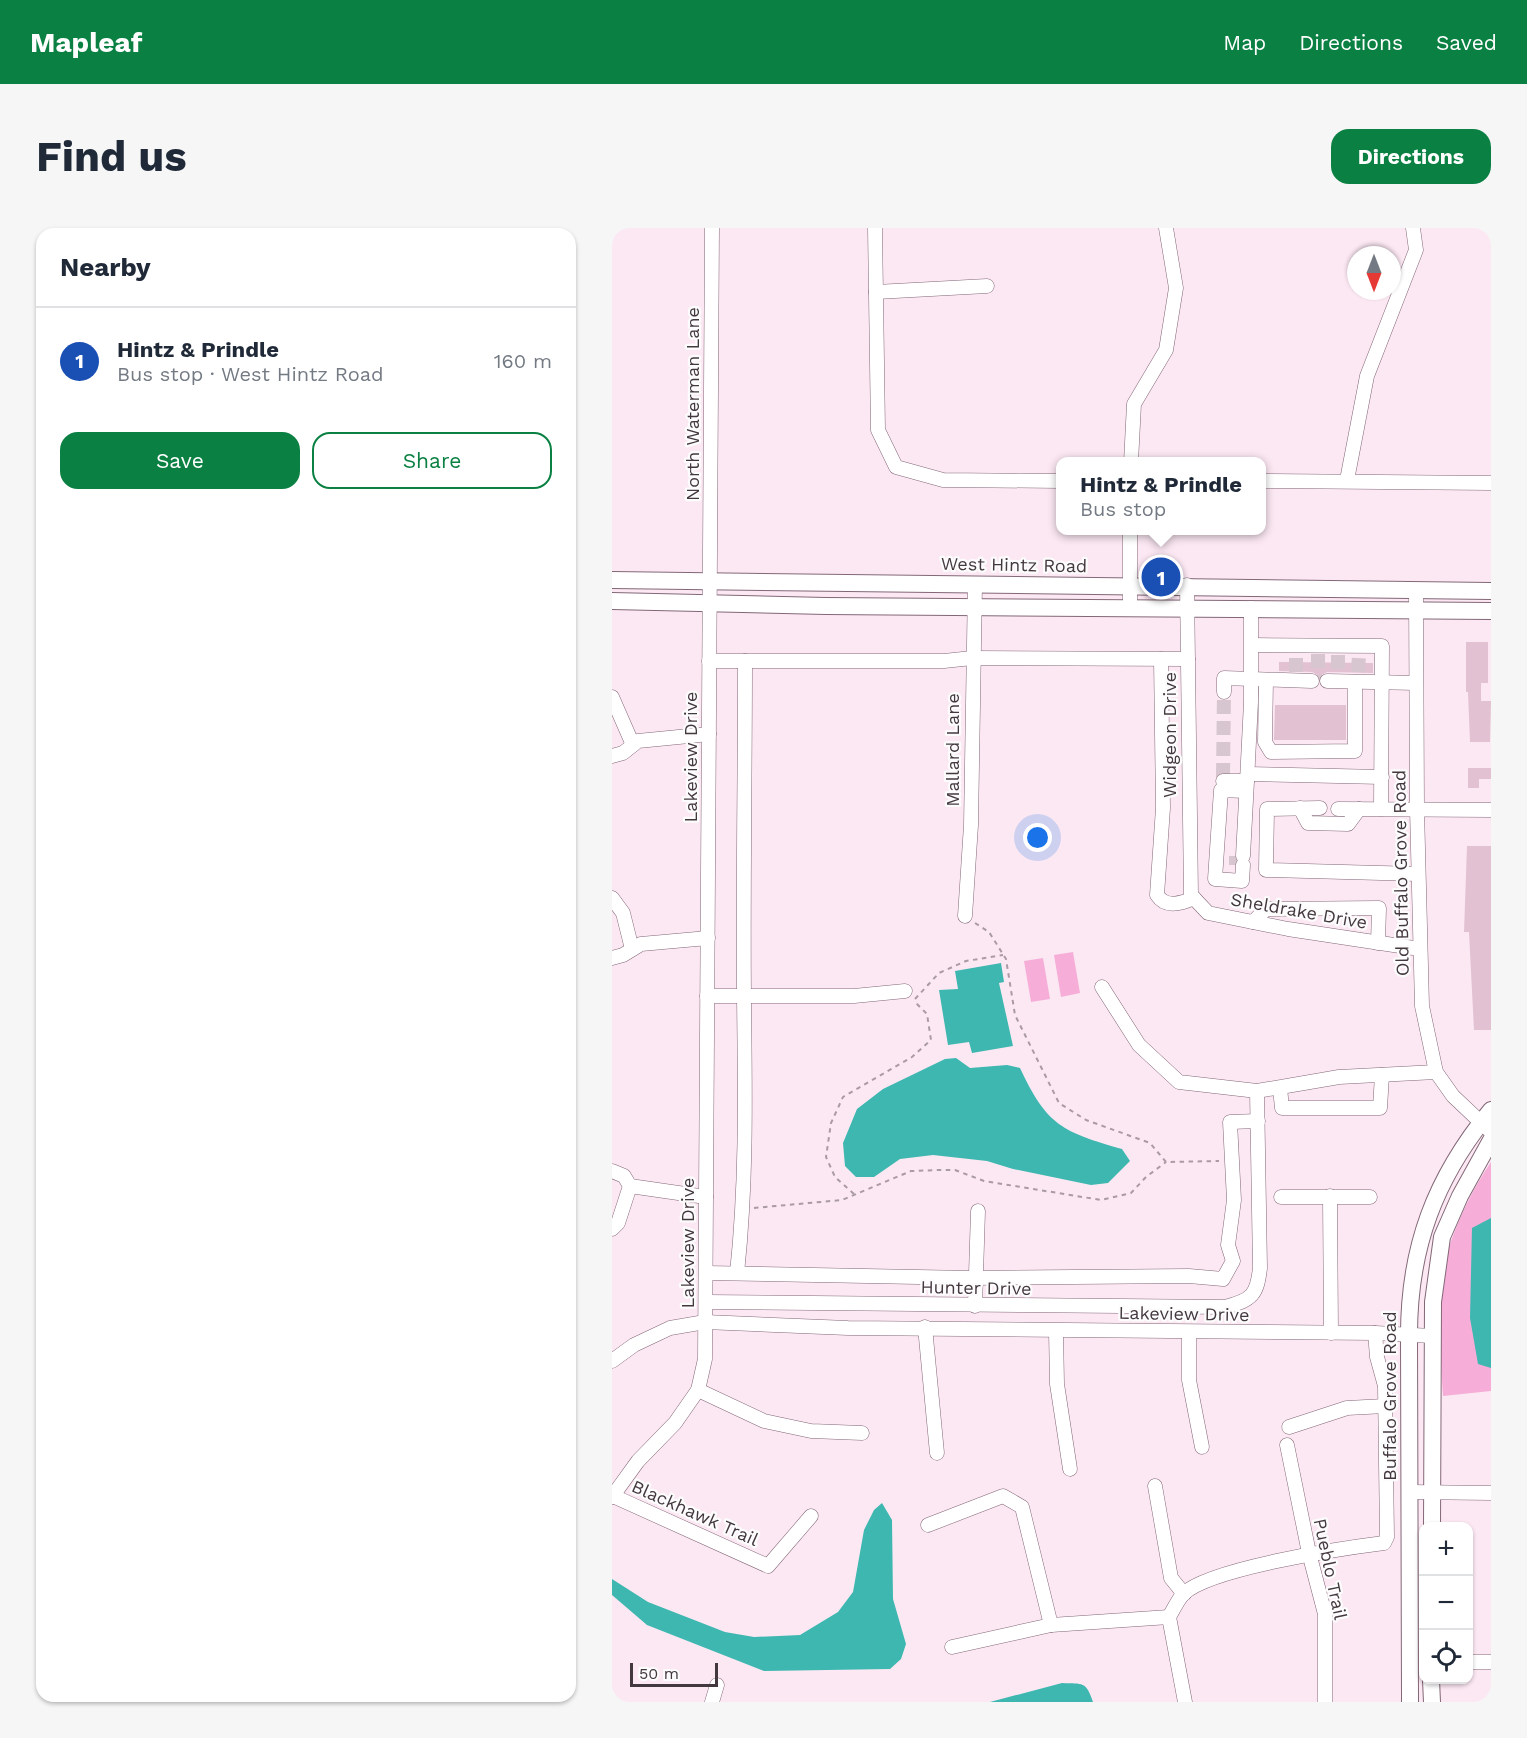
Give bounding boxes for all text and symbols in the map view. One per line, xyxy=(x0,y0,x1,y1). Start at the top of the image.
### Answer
text: Mapleaf xyxy=(30,26,142,59)
text: Map xyxy=(1223,30,1266,55)
text: Directions xyxy=(1299,30,1403,55)
text: Saved xyxy=(1436,30,1497,55)
button: Directions xyxy=(1331,129,1491,184)
text: Find us xyxy=(36,132,187,181)
north arrow xyxy=(1347,246,1401,300)
text: Nearby xyxy=(60,252,151,282)
street label: North Waterman Lane xyxy=(682,307,703,501)
text: Hintz & Prindle xyxy=(117,337,279,362)
text: 1 xyxy=(75,349,84,373)
text: 160 m xyxy=(494,349,552,373)
text: Bus stop · West Hintz Road xyxy=(117,362,384,386)
button: Save xyxy=(60,432,300,489)
button: Share xyxy=(312,432,552,489)
popup xyxy=(1056,457,1266,535)
text: Hintz & Prindle xyxy=(1080,472,1242,497)
text: Bus stop xyxy=(1080,497,1166,521)
street label: West Hintz Road xyxy=(941,553,1087,576)
pin: 1 xyxy=(1142,554,1180,600)
street label: Widgeon Drive xyxy=(1159,672,1180,798)
street label: Lakeview Drive xyxy=(680,692,701,822)
street label: Mallard Lane xyxy=(942,693,963,807)
street label: Old Buffalo Grove Road xyxy=(1388,770,1413,976)
your location xyxy=(1023,823,1052,852)
street label: Sheldrake Drive xyxy=(1229,888,1369,933)
street label: Lakeview Drive xyxy=(677,1178,698,1308)
street label: Hunter Drive xyxy=(920,1276,1032,1299)
street label: Lakeview Drive xyxy=(1118,1302,1250,1325)
street label: Buffalo Grove Road xyxy=(1379,1311,1400,1481)
street label: Blackhawk Trail xyxy=(629,1475,762,1550)
street label: Pueblo Trail xyxy=(1310,1516,1352,1622)
map controls xyxy=(1419,1522,1473,1684)
button: + xyxy=(1419,1522,1473,1576)
button: − xyxy=(1419,1576,1473,1630)
button: locate xyxy=(1419,1630,1473,1684)
scale bar xyxy=(630,1660,718,1688)
text: 50 m xyxy=(639,1664,679,1683)

